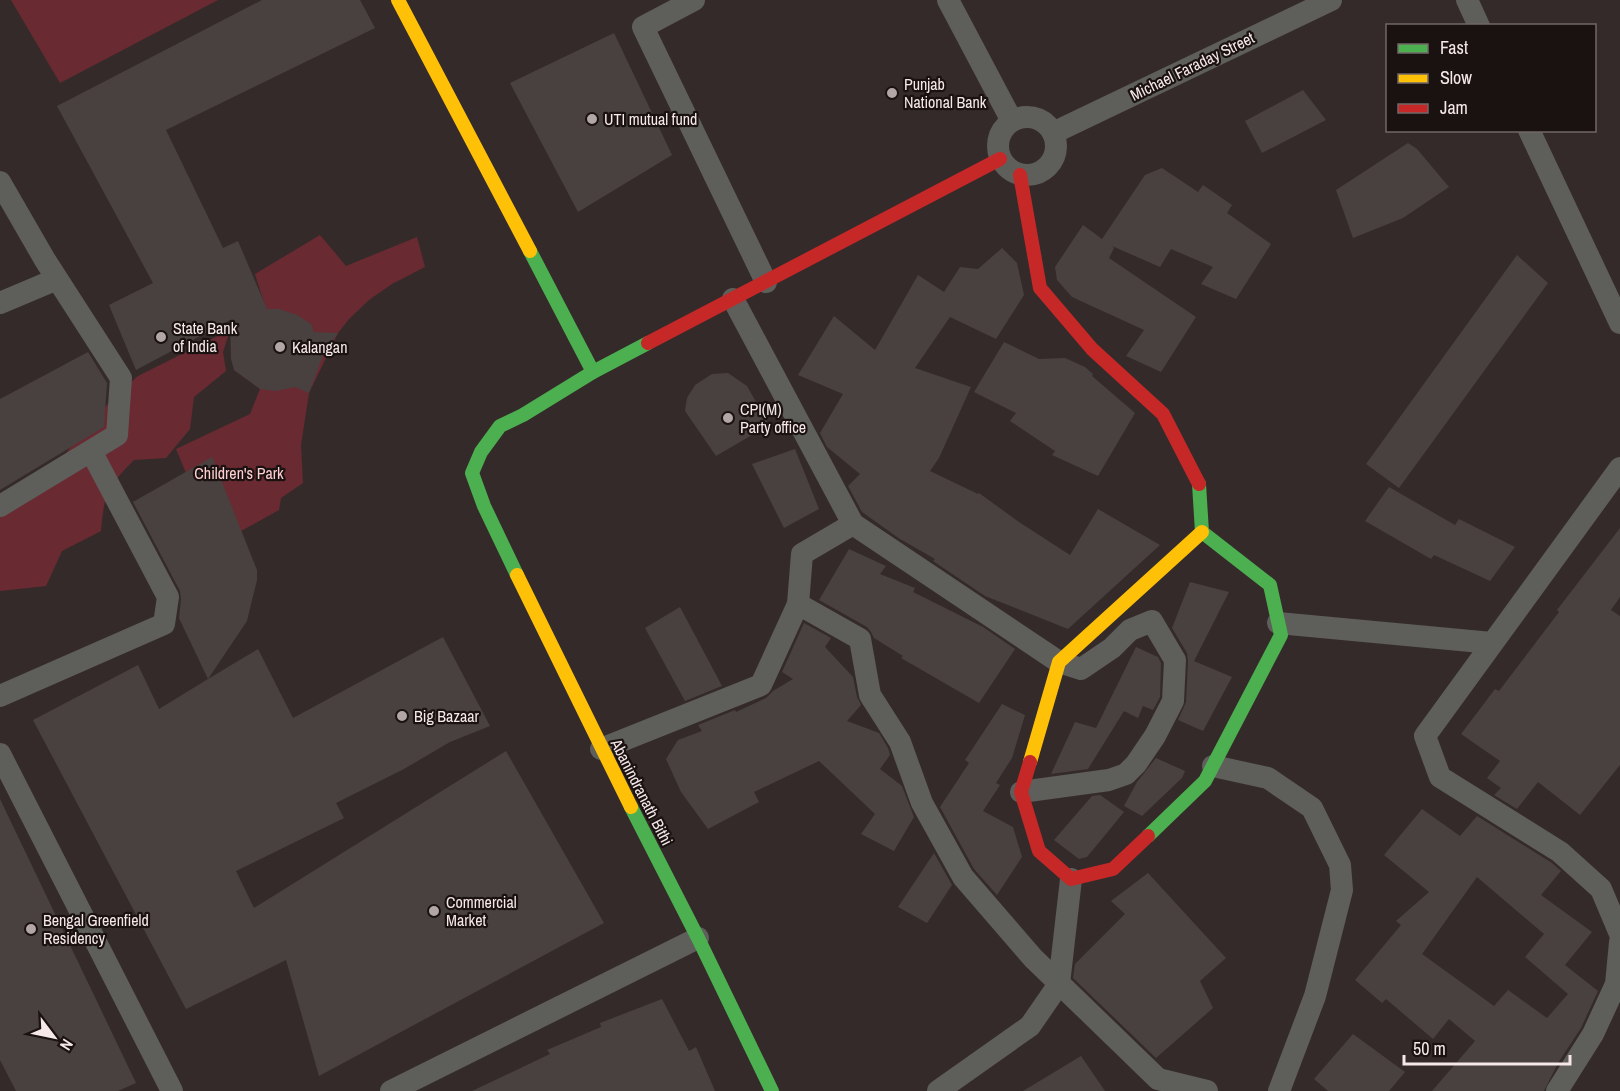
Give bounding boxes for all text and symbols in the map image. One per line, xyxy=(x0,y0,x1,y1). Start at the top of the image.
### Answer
legend xyxy=(1386,24,1596,132)
street label: Michael Faraday Street xyxy=(1126,26,1258,106)
text: Fast xyxy=(1440,35,1468,60)
text: Slow xyxy=(1440,65,1472,90)
place label: Punjab National Bank xyxy=(904,73,987,113)
marker: Punjab National Bank xyxy=(885,86,899,100)
text: Jam xyxy=(1440,95,1468,120)
place label: UTI mutual fund xyxy=(604,108,697,130)
marker: UTI mutual fund xyxy=(585,112,599,126)
place label: State Bank of India xyxy=(173,317,238,357)
marker: State Bank of India xyxy=(154,330,168,344)
place label: Kalangan xyxy=(292,336,347,358)
marker: Kalangan xyxy=(273,340,287,354)
place label: CPI(M) Party office xyxy=(740,398,806,438)
marker: CPI(M) Party office xyxy=(721,411,735,425)
park label: Children's Park xyxy=(194,462,284,484)
place label: Big Bazaar xyxy=(414,705,480,727)
marker: Big Bazaar xyxy=(395,709,409,723)
street label: Abanindranath Bithi xyxy=(605,734,678,849)
place label: Commercial Market xyxy=(446,891,517,931)
marker: Commercial Market xyxy=(427,904,441,918)
place label: Bengal Greenfield Residency xyxy=(43,909,149,949)
marker: Bengal Greenfield Residency xyxy=(24,922,38,936)
north arrow xyxy=(24,1007,84,1067)
scale bar xyxy=(1404,1028,1570,1066)
text: N xyxy=(55,1035,79,1055)
text: 50 m xyxy=(1413,1036,1446,1061)

